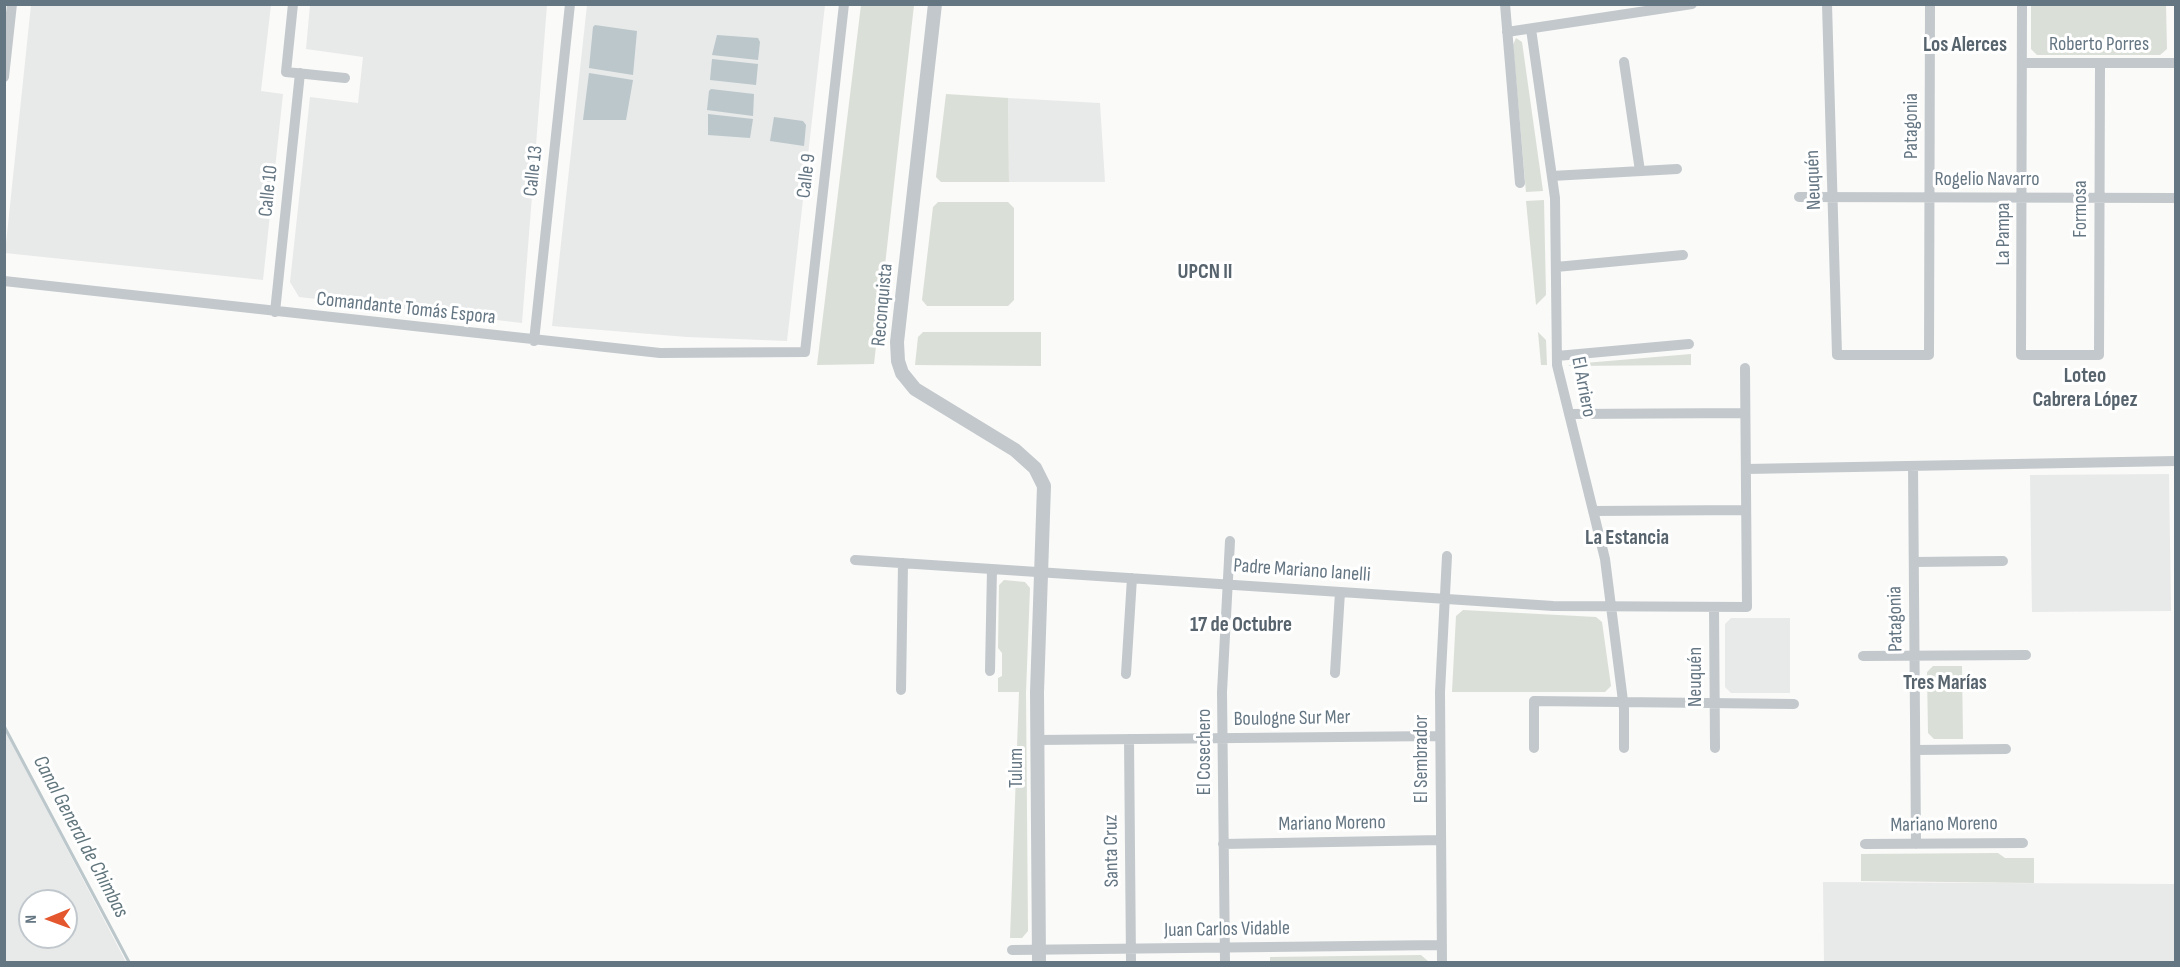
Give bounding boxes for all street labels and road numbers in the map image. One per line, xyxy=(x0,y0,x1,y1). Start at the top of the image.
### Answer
street label: Roberto Porres xyxy=(2049,33,2149,57)
street label: Patagonia xyxy=(1900,93,1924,159)
street label: Calle 13 xyxy=(519,144,549,198)
street label: Neuquén xyxy=(1801,150,1827,210)
street label: Calle 9 xyxy=(792,152,822,200)
street label: Calle 10 xyxy=(254,164,284,218)
street label: Rogelio Navarro xyxy=(1935,168,2039,192)
street label: Formosa xyxy=(2069,180,2093,238)
street label: La Pampa xyxy=(1992,203,2016,265)
street label: Reconquista xyxy=(867,263,899,347)
street label: Comandante Tomás Espora xyxy=(315,288,497,330)
street label: El Arriero xyxy=(1565,355,1601,419)
street label: Padre Mariano Ianelli xyxy=(1233,554,1371,588)
street label: Patagonia xyxy=(1883,586,1909,652)
street label: Neuquén xyxy=(1684,647,1708,707)
street label: Boulogne Sur Mer xyxy=(1233,706,1351,732)
street label: El Cosechero xyxy=(1193,709,1217,795)
street label: El Sembrador xyxy=(1410,715,1434,803)
street label: Tulum xyxy=(1005,748,1029,788)
street label: Mariano Moreno xyxy=(1278,811,1386,837)
street label: Mariano Moreno xyxy=(1890,812,1998,838)
street label: Santa Cruz xyxy=(1099,814,1125,888)
street label: Juan Carlos Vidable xyxy=(1164,917,1290,943)

